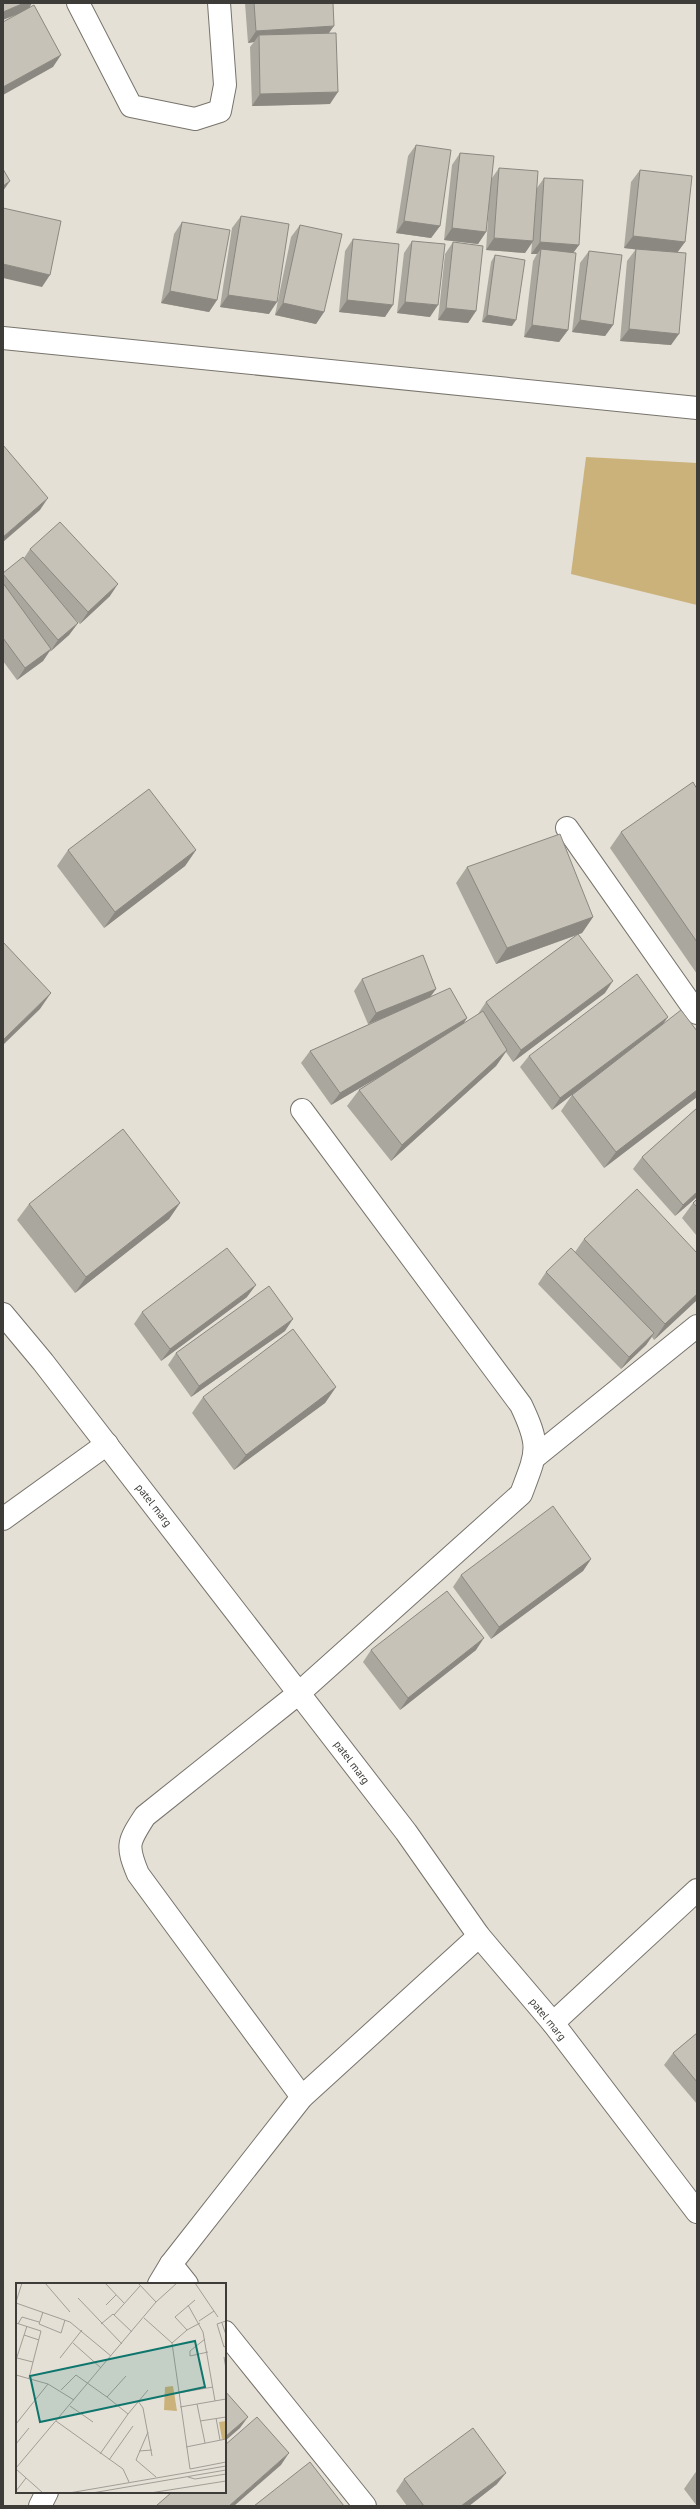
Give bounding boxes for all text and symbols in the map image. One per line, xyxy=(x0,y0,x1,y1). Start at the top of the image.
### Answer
street label: patel marg xyxy=(133,1481,175,1529)
street label: patel marg xyxy=(331,1738,373,1787)
street label: patel marg xyxy=(527,1995,569,2043)
inset map xyxy=(16,2283,226,2493)

